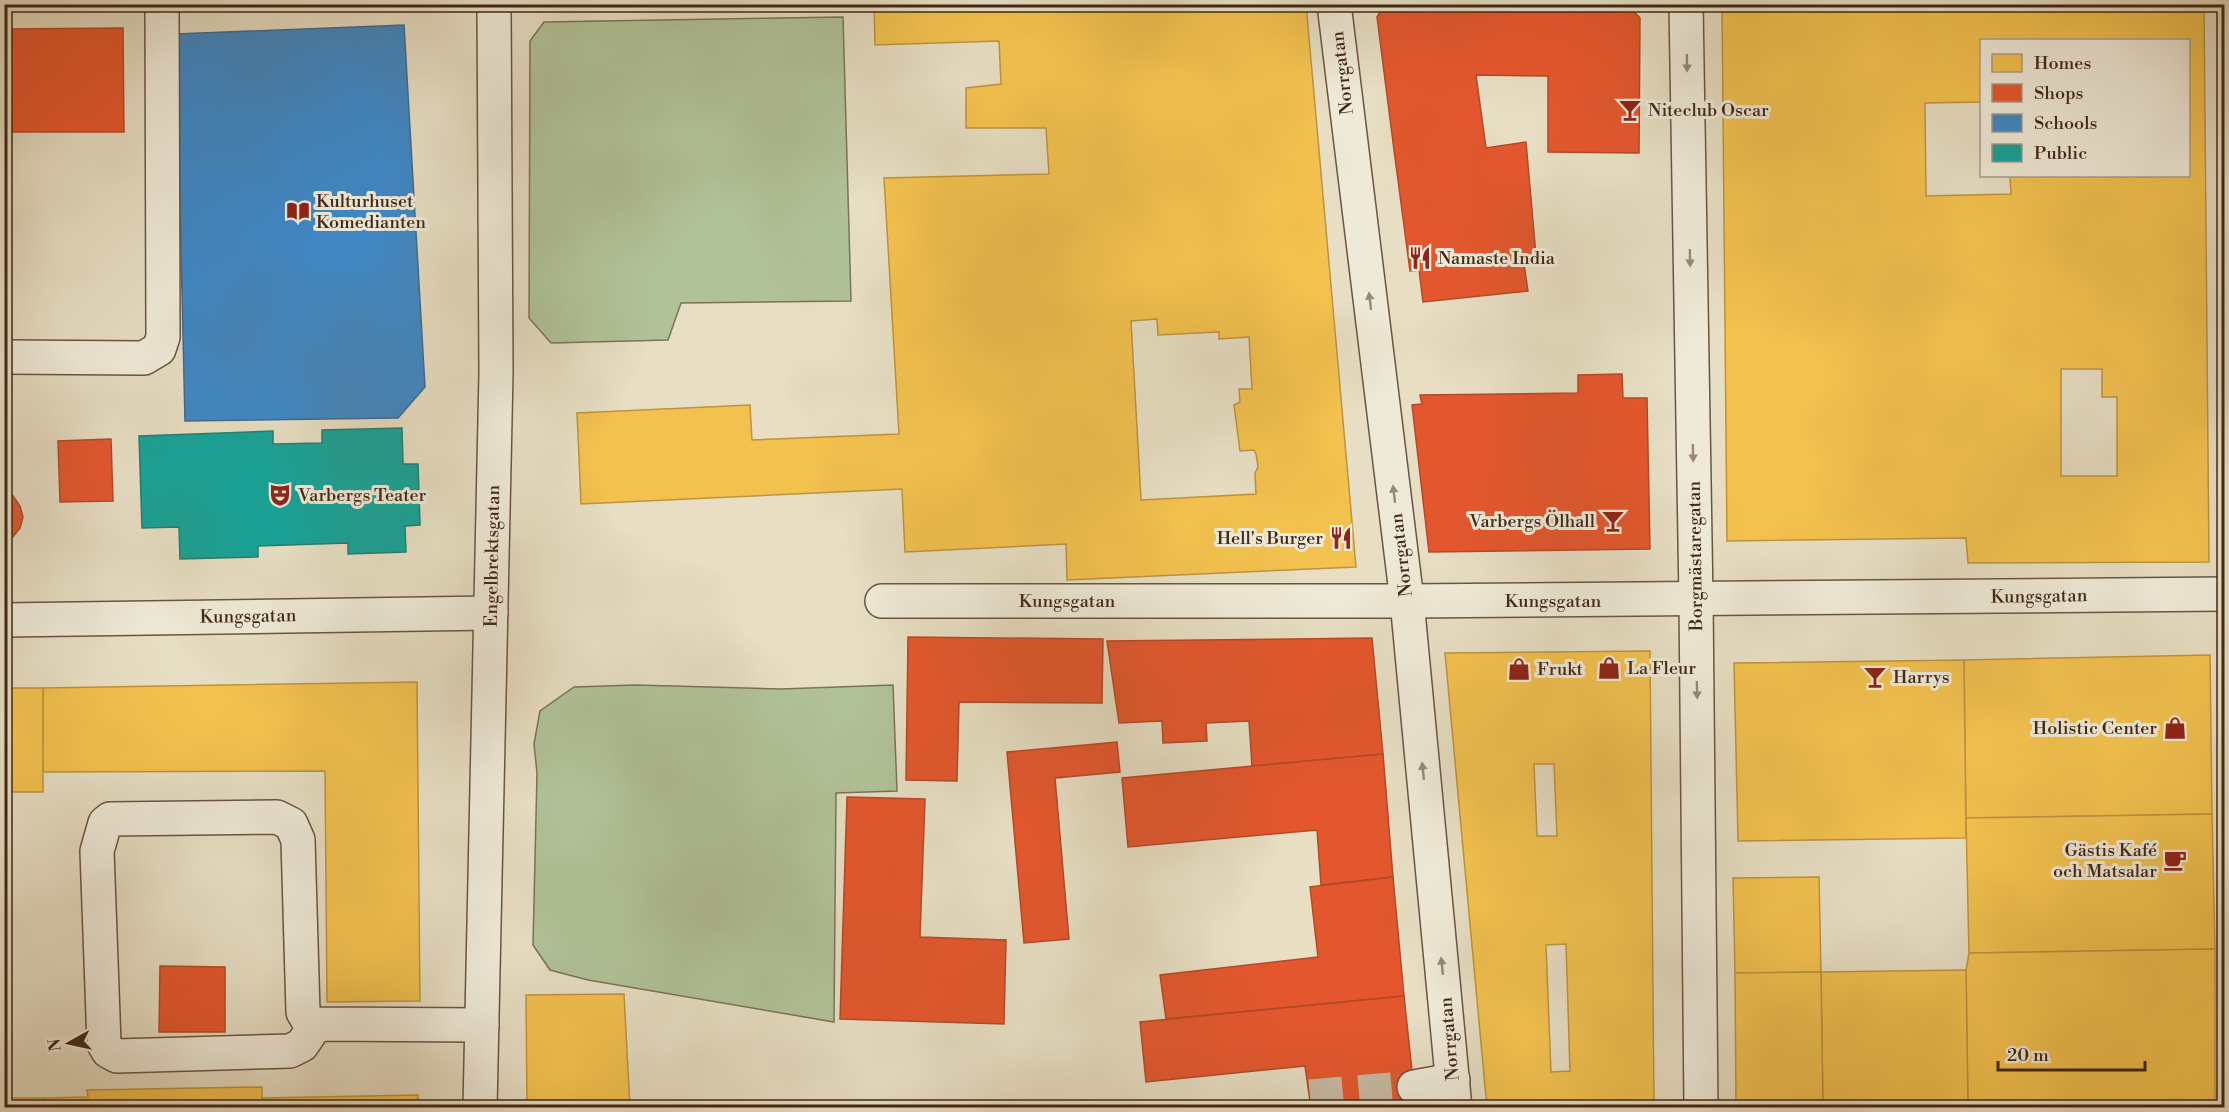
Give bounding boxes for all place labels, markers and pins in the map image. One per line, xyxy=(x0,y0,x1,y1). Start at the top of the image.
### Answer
bar icon: Niteclub Oscar xyxy=(1617,97,1643,123)
place label: Niteclub Oscar xyxy=(1648,99,1769,122)
place label: Kulturhuset Komedianten xyxy=(316,190,426,234)
library icon: Kulturhuset Komedianten xyxy=(285,198,311,224)
restaurant icon: Namaste India xyxy=(1407,245,1433,271)
place label: Namaste India xyxy=(1438,247,1556,270)
theatre icon: Varbergs Teater xyxy=(267,482,293,508)
place label: Varbergs Teater xyxy=(297,484,427,507)
bar icon: Varbergs Ölhall xyxy=(1600,508,1626,534)
place label: Varbergs Ölhall xyxy=(1468,510,1596,533)
restaurant icon: Hell's Burger xyxy=(1328,525,1354,551)
place label: Hell's Burger xyxy=(1217,527,1323,550)
shop icon: La Fleur xyxy=(1596,655,1622,681)
shop icon: Frukt xyxy=(1506,656,1532,682)
place label: La Fleur xyxy=(1627,657,1696,680)
place label: Frukt xyxy=(1537,658,1584,681)
bar icon: Harrys xyxy=(1862,664,1888,690)
place label: Harrys xyxy=(1893,666,1950,689)
shop icon: Holistic Center xyxy=(2162,715,2188,741)
place label: Holistic Center xyxy=(2033,717,2157,740)
place label: Gästis Kafé och Matsalar xyxy=(2053,839,2157,883)
cafe icon: Gästis Kafé och Matsalar xyxy=(2162,847,2188,873)

